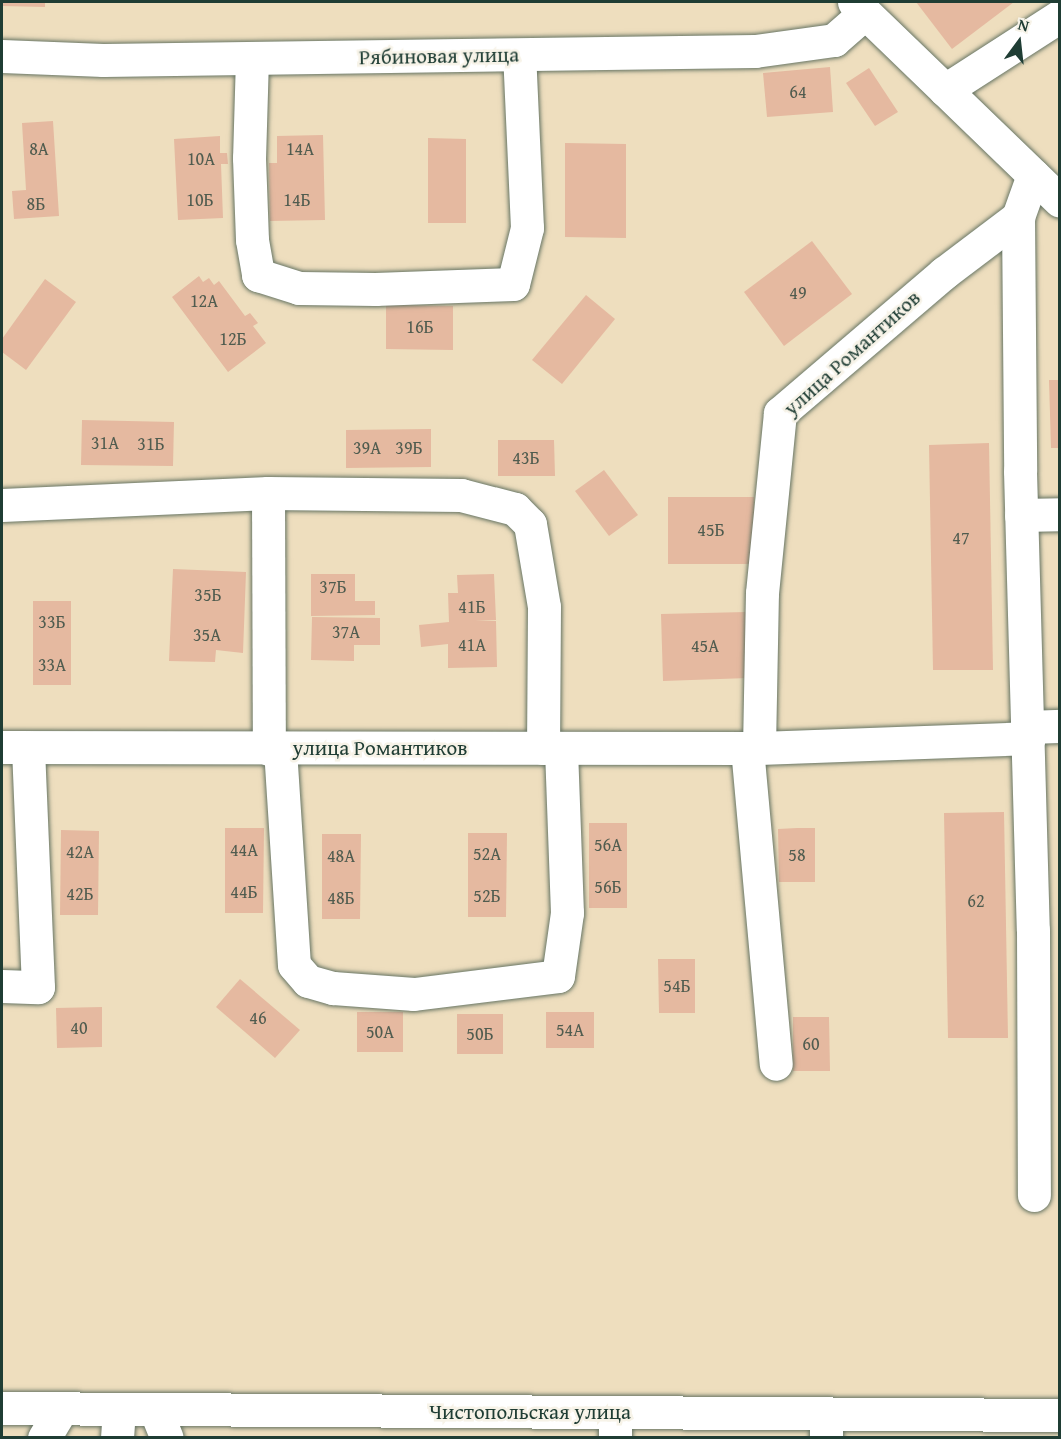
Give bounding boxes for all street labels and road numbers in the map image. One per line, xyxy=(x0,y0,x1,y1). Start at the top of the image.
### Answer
street label: Рябиновая улица xyxy=(359,42,519,70)
street label: улица Романтиков xyxy=(779,285,925,421)
street label: улица Романтиков xyxy=(292,735,468,761)
street label: Чистопольская улица xyxy=(429,1399,631,1425)

